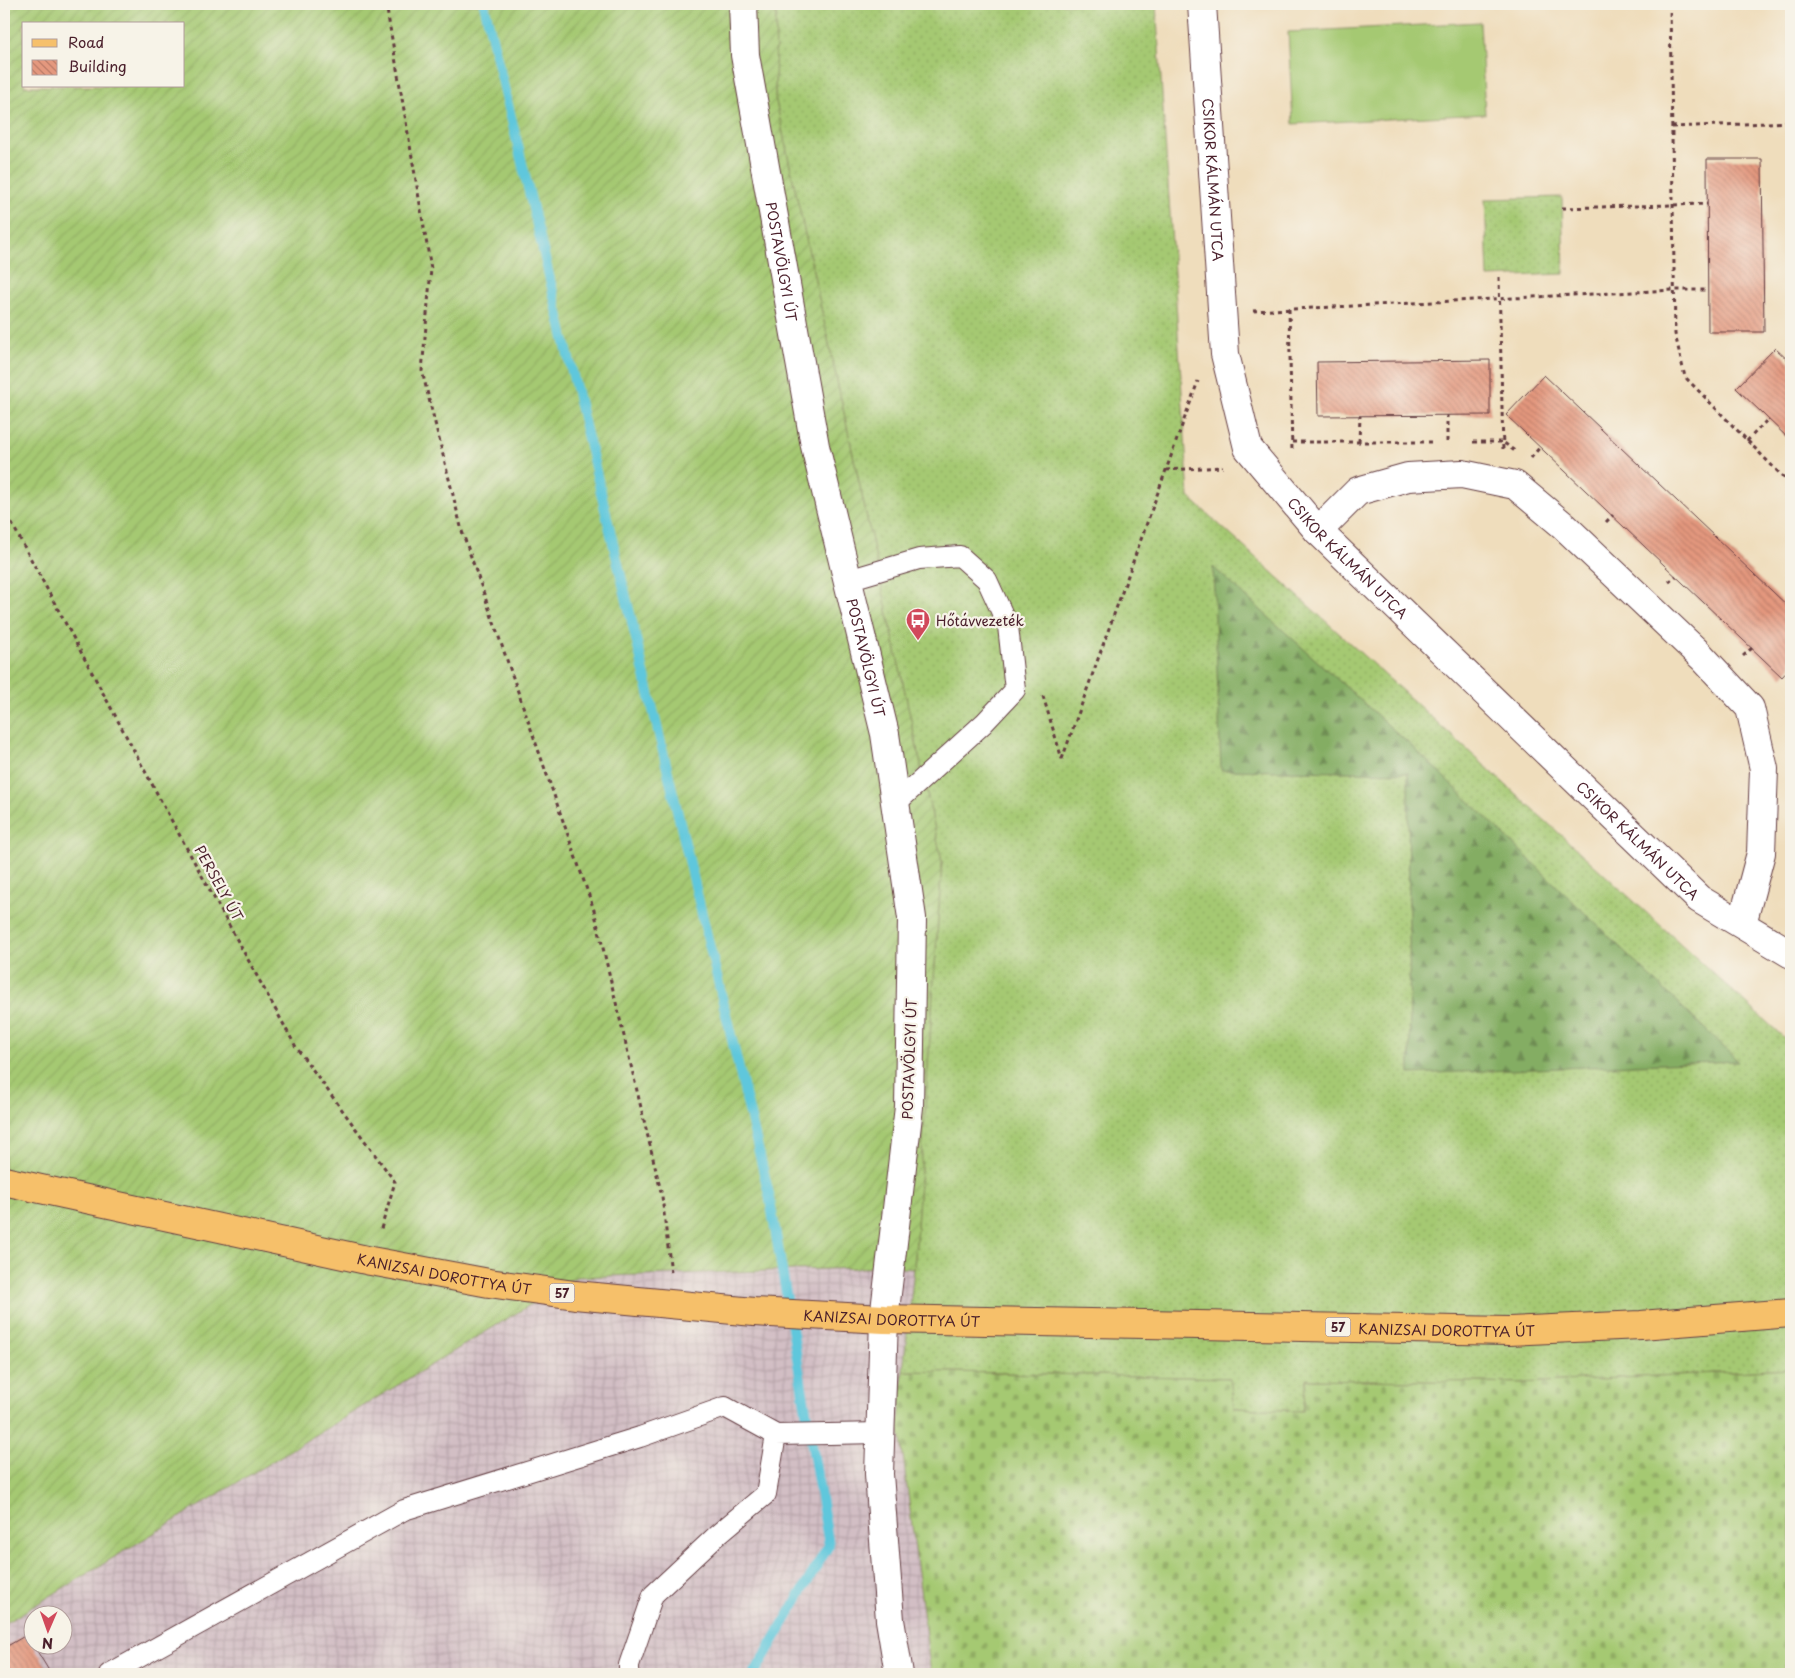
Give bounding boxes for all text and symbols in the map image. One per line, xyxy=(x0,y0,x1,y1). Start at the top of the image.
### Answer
legend xyxy=(22,22,185,88)
text: Road xyxy=(68,30,104,53)
text: Building xyxy=(68,54,127,77)
street label: CSIKOR KÁLMÁN UTCA xyxy=(1198,97,1229,262)
street label: POSTAVÖLGYI ÚT xyxy=(761,200,803,324)
street label: CSIKOR KÁLMÁN UTCA xyxy=(1283,492,1413,623)
street label: POSTAVÖLGYI ÚT xyxy=(842,596,891,720)
bus stop icon: Hőtávvezeték xyxy=(905,607,931,641)
place label: Hőtávvezeték xyxy=(936,610,1024,631)
street label: CSIKOR KÁLMÁN UTCA xyxy=(1572,776,1704,905)
street label: PERSELY ÚT xyxy=(189,841,249,925)
street label: POSTAVÖLGYI ÚT xyxy=(896,998,922,1120)
street label: KANIZSAI DOROTTYA ÚT xyxy=(355,1248,533,1299)
road number: 57 xyxy=(550,1284,574,1302)
street label: KANIZSAI DOROTTYA ÚT xyxy=(803,1304,981,1331)
road number: 57 xyxy=(1326,1318,1350,1336)
street label: KANIZSAI DOROTTYA ÚT xyxy=(1358,1318,1536,1342)
north arrow xyxy=(22,1606,72,1656)
text: N xyxy=(42,1633,53,1654)

